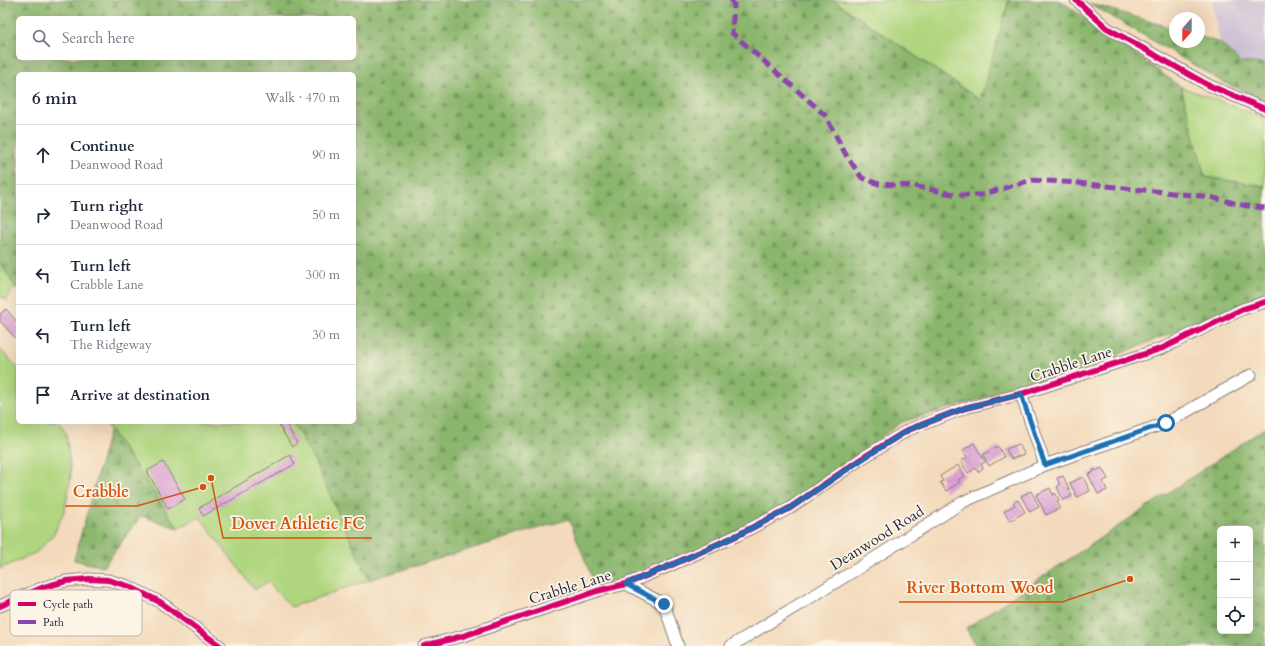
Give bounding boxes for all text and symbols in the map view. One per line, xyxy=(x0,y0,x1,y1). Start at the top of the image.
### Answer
north arrow xyxy=(1169,12,1205,48)
search box xyxy=(16,16,356,60)
icon: search xyxy=(30,27,52,49)
text: Search here xyxy=(62,28,135,48)
text: 6 min xyxy=(32,87,77,110)
text: Walk · 470 m xyxy=(265,89,340,107)
text: Continue xyxy=(70,136,135,156)
icon: ahead xyxy=(32,144,54,166)
text: 90 m xyxy=(312,146,340,164)
text: Deanwood Road xyxy=(70,156,163,174)
text: Turn right xyxy=(70,196,143,216)
icon: right xyxy=(32,204,54,226)
text: 50 m xyxy=(312,206,340,224)
text: Deanwood Road xyxy=(70,216,163,234)
text: Turn left xyxy=(70,256,131,276)
icon: left xyxy=(32,264,54,286)
text: 300 m xyxy=(306,266,340,284)
text: Crabble Lane xyxy=(70,276,144,294)
text: Turn left xyxy=(70,316,131,336)
icon: left xyxy=(32,324,54,346)
text: 30 m xyxy=(312,326,340,344)
text: The Ridgeway xyxy=(70,336,152,354)
street label: Crabble Lane xyxy=(1027,341,1115,387)
icon: arrive xyxy=(32,384,54,406)
text: Arrive at destination xyxy=(70,385,210,405)
route start xyxy=(1157,414,1175,432)
callout: Crabble xyxy=(65,478,137,506)
text: Crabble xyxy=(73,481,129,503)
street label: Deanwood Road xyxy=(826,501,928,575)
callout: Dover Athletic FC xyxy=(223,510,372,538)
text: Dover Athletic FC xyxy=(231,513,365,535)
map controls xyxy=(1217,526,1253,634)
button: + xyxy=(1217,526,1253,562)
button: − xyxy=(1217,562,1253,598)
street label: Crabble Lane xyxy=(526,565,614,609)
callout: River Bottom Wood xyxy=(899,574,1062,602)
text: River Bottom Wood xyxy=(906,577,1054,599)
legend xyxy=(10,590,142,636)
route end xyxy=(655,595,673,613)
text: Cycle path xyxy=(43,597,93,612)
button: locate xyxy=(1217,598,1253,634)
text: Path xyxy=(43,615,64,630)

